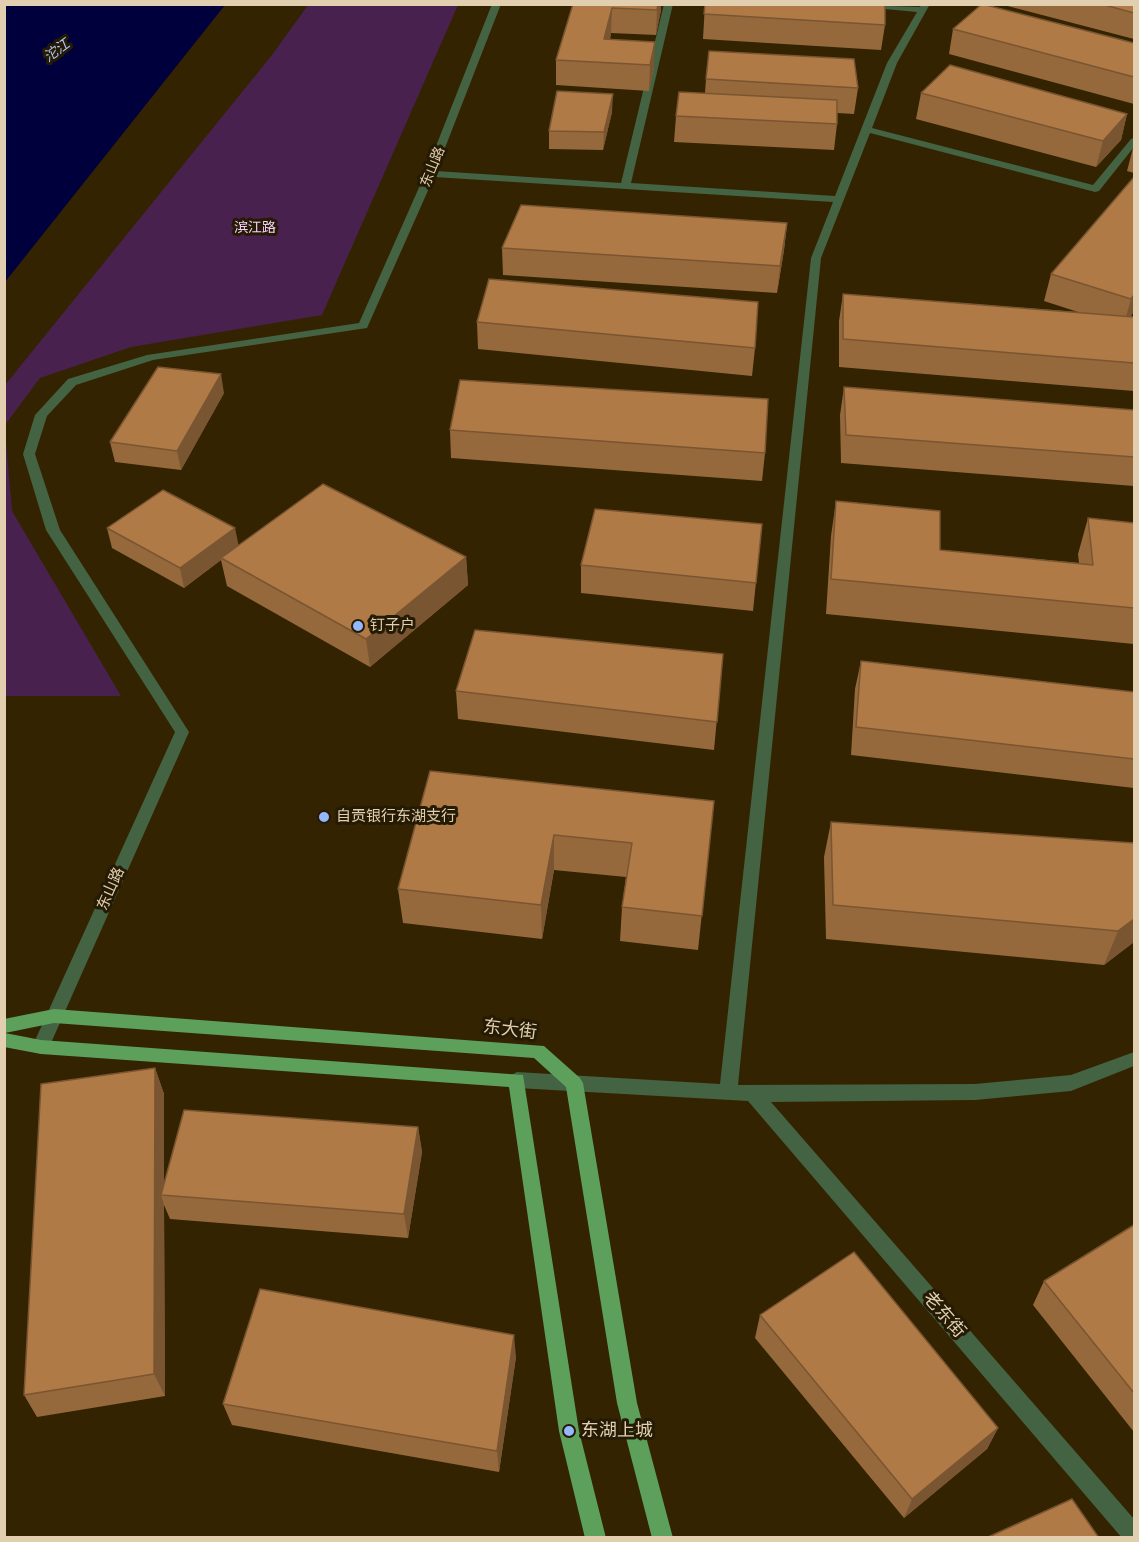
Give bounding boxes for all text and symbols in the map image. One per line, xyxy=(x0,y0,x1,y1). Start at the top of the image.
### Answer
water label: 沱江 xyxy=(41,36,73,66)
street label: 东山路 xyxy=(417,144,449,190)
park label: 滨江路 xyxy=(234,220,276,236)
place label: 钉子户 xyxy=(370,617,415,635)
marker: 钉子户 xyxy=(351,619,365,633)
place label: 自贡银行东湖支行 xyxy=(336,808,456,826)
marker: 自贡银行东湖支行 xyxy=(317,810,331,824)
street label: 东山路 xyxy=(94,865,128,913)
street label: 东大街 xyxy=(482,1016,538,1044)
street label: 老东街 xyxy=(918,1288,970,1342)
place label: 东湖上城 xyxy=(581,1420,653,1442)
marker: 东湖上城 xyxy=(562,1424,576,1438)

